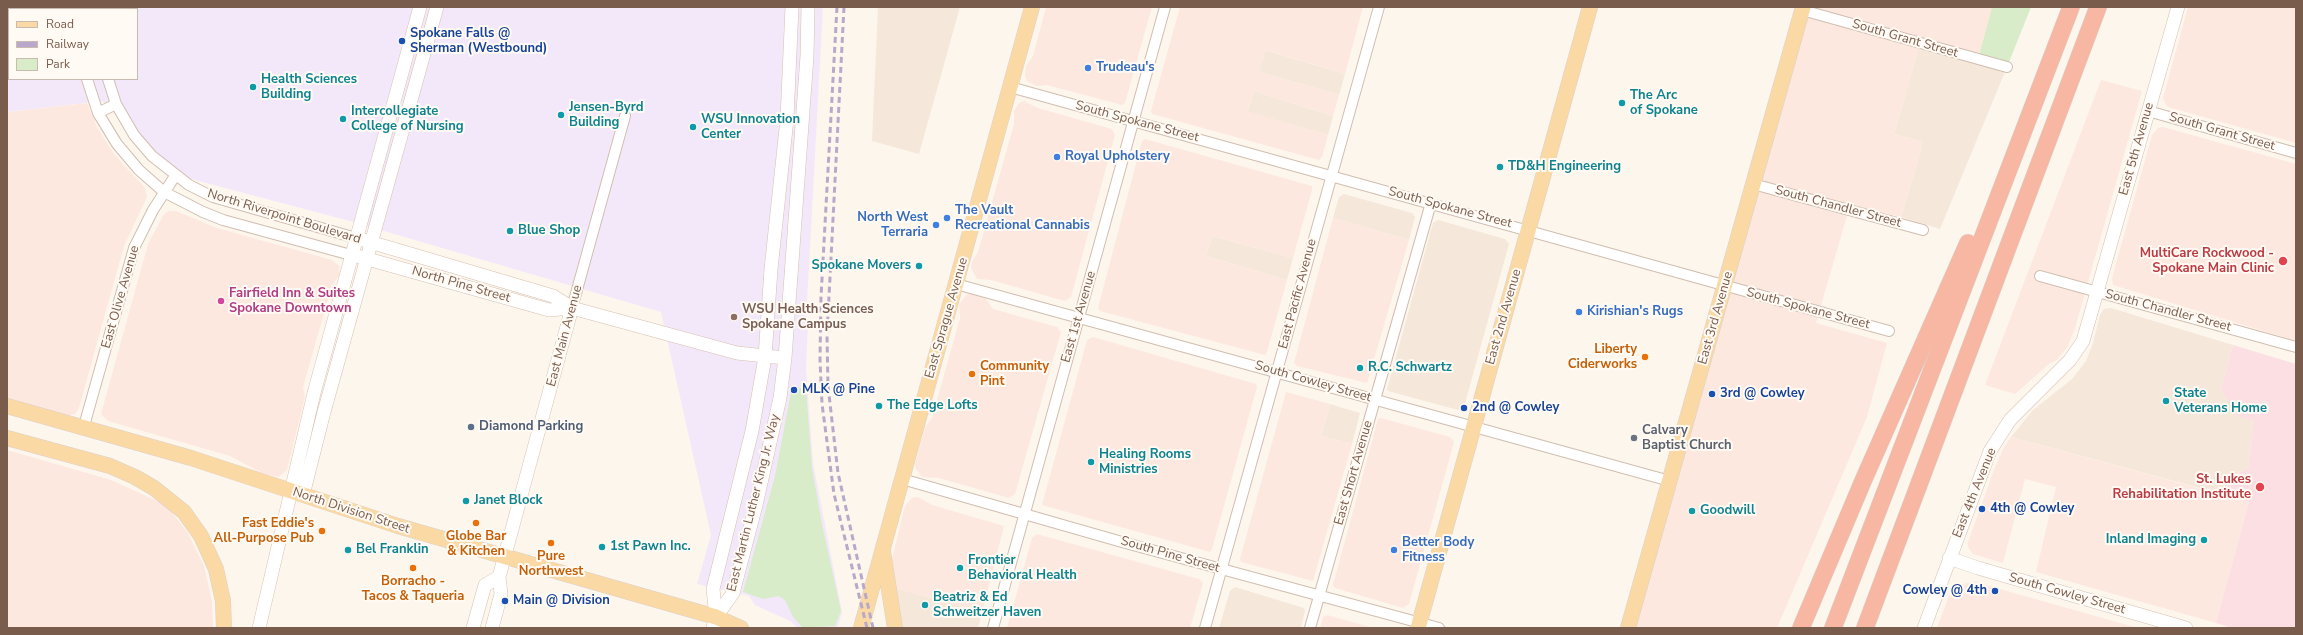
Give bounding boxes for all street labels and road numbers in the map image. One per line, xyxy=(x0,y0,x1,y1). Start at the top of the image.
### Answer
street label: South Grant Street xyxy=(1850,16,1960,62)
street label: South Spokane Street xyxy=(1074,98,1200,146)
street label: East 5th Avenue xyxy=(2116,101,2158,197)
street label: South Grant Street xyxy=(2167,109,2277,155)
street label: South Chandler Street xyxy=(1773,183,1903,231)
street label: South Spokane Street xyxy=(1387,184,1513,232)
street label: North Riverpoint Boulevard xyxy=(205,186,363,248)
street label: East Pacific Avenue xyxy=(1276,237,1320,351)
street label: East Olive Avenue xyxy=(99,244,143,350)
street label: East Sprague Avenue xyxy=(922,256,972,380)
street label: North Pine Street xyxy=(410,264,512,306)
street label: East 2nd Avenue xyxy=(1483,267,1525,367)
street label: East 1st Avenue xyxy=(1058,269,1100,365)
street label: East 3rd Avenue xyxy=(1695,270,1737,366)
street label: East Main Avenue xyxy=(544,284,586,388)
street label: South Spokane Street xyxy=(1745,285,1871,333)
street label: South Chandler Street xyxy=(2103,287,2233,335)
street label: South Cowley Street xyxy=(1253,358,1373,406)
street label: East Martin Luther King Jr. Way xyxy=(724,413,784,593)
street label: East Short Avenue xyxy=(1332,419,1376,527)
street label: East 4th Avenue xyxy=(1950,446,2000,540)
street label: North Division Street xyxy=(290,485,412,537)
street label: South Pine Street xyxy=(1119,533,1221,577)
street label: South Cowley Street xyxy=(2007,570,2127,618)

